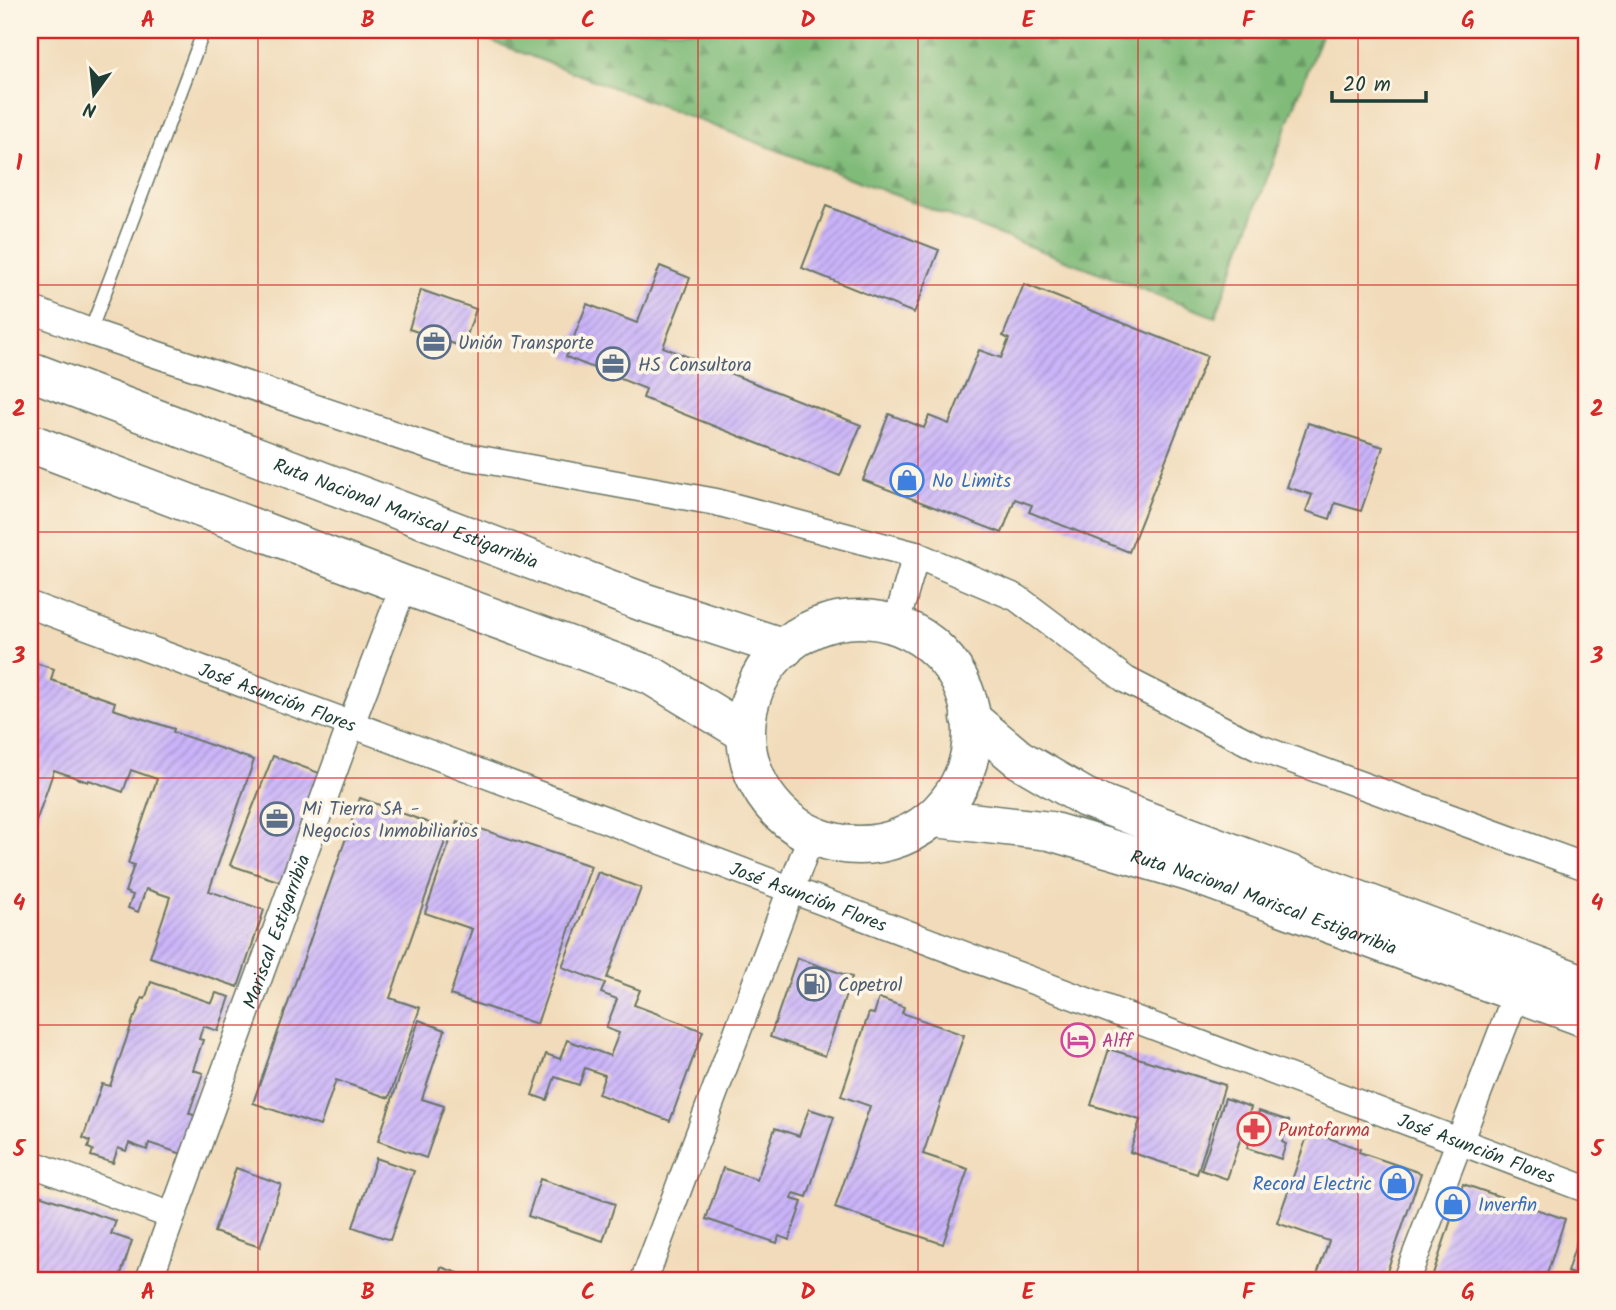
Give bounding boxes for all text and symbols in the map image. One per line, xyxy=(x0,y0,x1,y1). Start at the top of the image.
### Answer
text: A xyxy=(141,3,155,39)
text: B xyxy=(361,3,375,39)
text: C xyxy=(581,3,595,39)
text: D xyxy=(800,3,816,39)
text: E xyxy=(1022,3,1036,39)
text: F xyxy=(1242,3,1256,39)
text: G xyxy=(1461,3,1475,39)
north arrow xyxy=(60,60,130,130)
scale bar xyxy=(1332,60,1427,104)
text: 20 m xyxy=(1343,69,1391,102)
text: N xyxy=(80,92,100,125)
text: 1 xyxy=(16,146,23,182)
text: 1 xyxy=(1594,146,1601,182)
office icon: Unión Transporte xyxy=(415,323,453,361)
place label: Unión Transporte xyxy=(458,329,594,359)
office icon: HS Consultora xyxy=(594,345,632,383)
place label: HS Consultora xyxy=(638,351,752,381)
text: 2 xyxy=(12,392,26,428)
text: 2 xyxy=(1590,392,1604,428)
street label: Ruta Nacional Mariscal Estigarribia xyxy=(269,451,542,578)
shop icon: No Limits xyxy=(888,461,926,499)
place label: No Limits xyxy=(932,467,1011,497)
text: 3 xyxy=(12,639,26,675)
text: 3 xyxy=(1590,639,1604,675)
street label: José Asunción Flores xyxy=(194,656,360,742)
place label: Mi Tierra SA - Negocios Inmobiliarios xyxy=(302,795,478,847)
office icon: Mi Tierra SA - Negocios Inmobiliarios xyxy=(258,800,296,838)
street label: Ruta Nacional Mariscal Estigarribia xyxy=(1126,843,1401,964)
street label: Mariscal Estigarribia xyxy=(236,851,319,1013)
street label: José Asunción Flores xyxy=(725,855,891,941)
text: 4 xyxy=(13,886,26,922)
text: 4 xyxy=(1591,886,1604,922)
fuel station icon: Copetrol xyxy=(795,965,833,1003)
place label: Copetrol xyxy=(838,971,903,1001)
hotel icon: Alff xyxy=(1059,1021,1097,1059)
place label: Alff xyxy=(1102,1027,1134,1057)
street label: José Asunción Flores xyxy=(1393,1106,1559,1193)
pharmacy icon: Puntofarma xyxy=(1235,1110,1273,1148)
place label: Puntofarma xyxy=(1278,1116,1370,1146)
text: 5 xyxy=(12,1132,27,1168)
text: 5 xyxy=(1590,1132,1605,1168)
shop icon: Record Electric xyxy=(1378,1164,1416,1202)
place label: Record Electric xyxy=(1253,1170,1372,1200)
shop icon: Inverfin xyxy=(1434,1185,1472,1223)
place label: Inverfin xyxy=(1478,1191,1537,1221)
text: A xyxy=(141,1275,155,1310)
text: B xyxy=(361,1275,375,1310)
text: C xyxy=(581,1275,595,1310)
text: D xyxy=(800,1275,816,1310)
text: E xyxy=(1022,1275,1036,1310)
text: F xyxy=(1242,1275,1256,1310)
text: G xyxy=(1461,1275,1475,1310)

